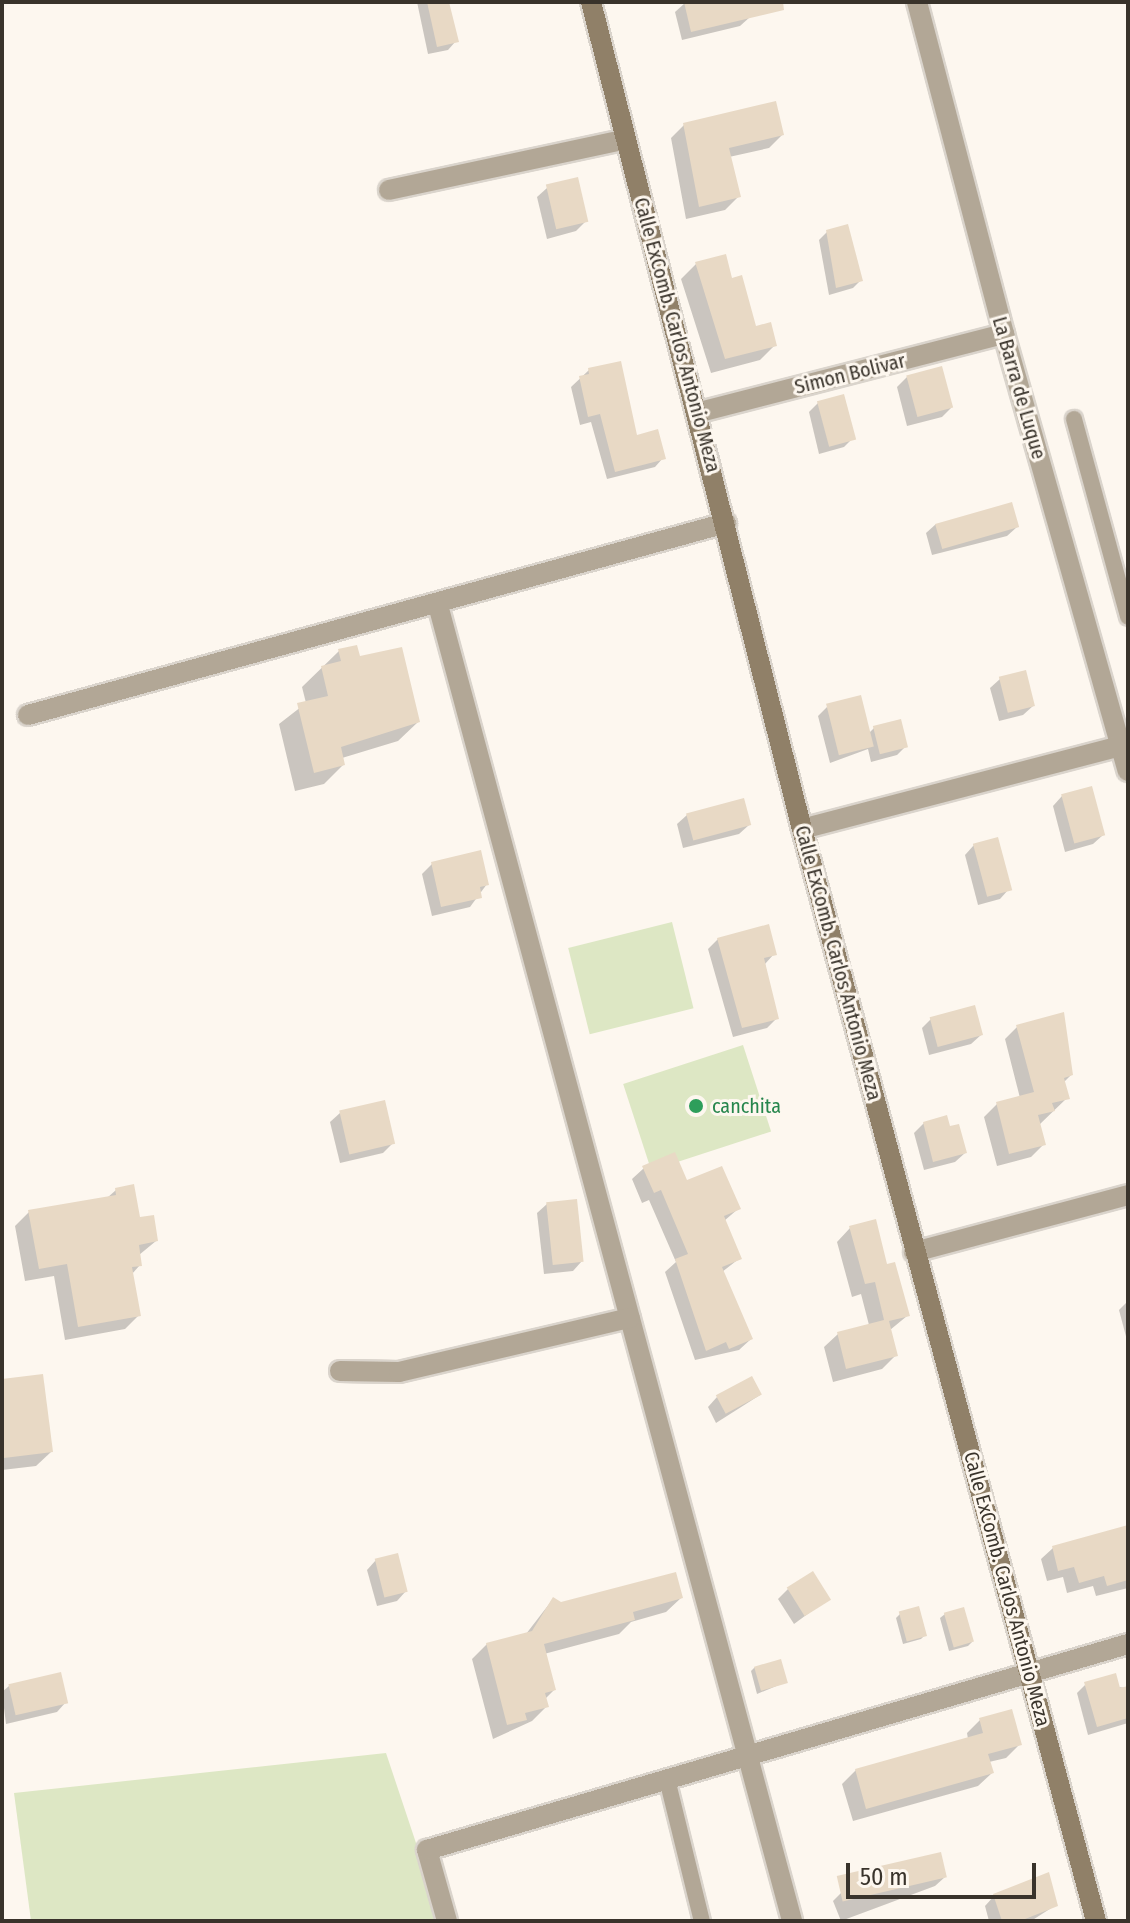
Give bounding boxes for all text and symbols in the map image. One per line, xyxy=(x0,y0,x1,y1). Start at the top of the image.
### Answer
street label: Calle ExComb. Carlos Antonio Meza xyxy=(629,195,725,475)
street label: La Barra de Luque xyxy=(987,314,1051,462)
street label: Simon Bolivar xyxy=(792,349,908,399)
street label: Calle ExComb. Carlos Antonio Meza xyxy=(790,823,886,1103)
place label: canchita xyxy=(712,1094,781,1118)
marker: canchita xyxy=(687,1097,705,1115)
street label: Calle ExComb. Carlos Antonio Meza xyxy=(959,1449,1055,1729)
scale bar xyxy=(850,1847,1040,1897)
text: 50 m xyxy=(860,1863,908,1891)

